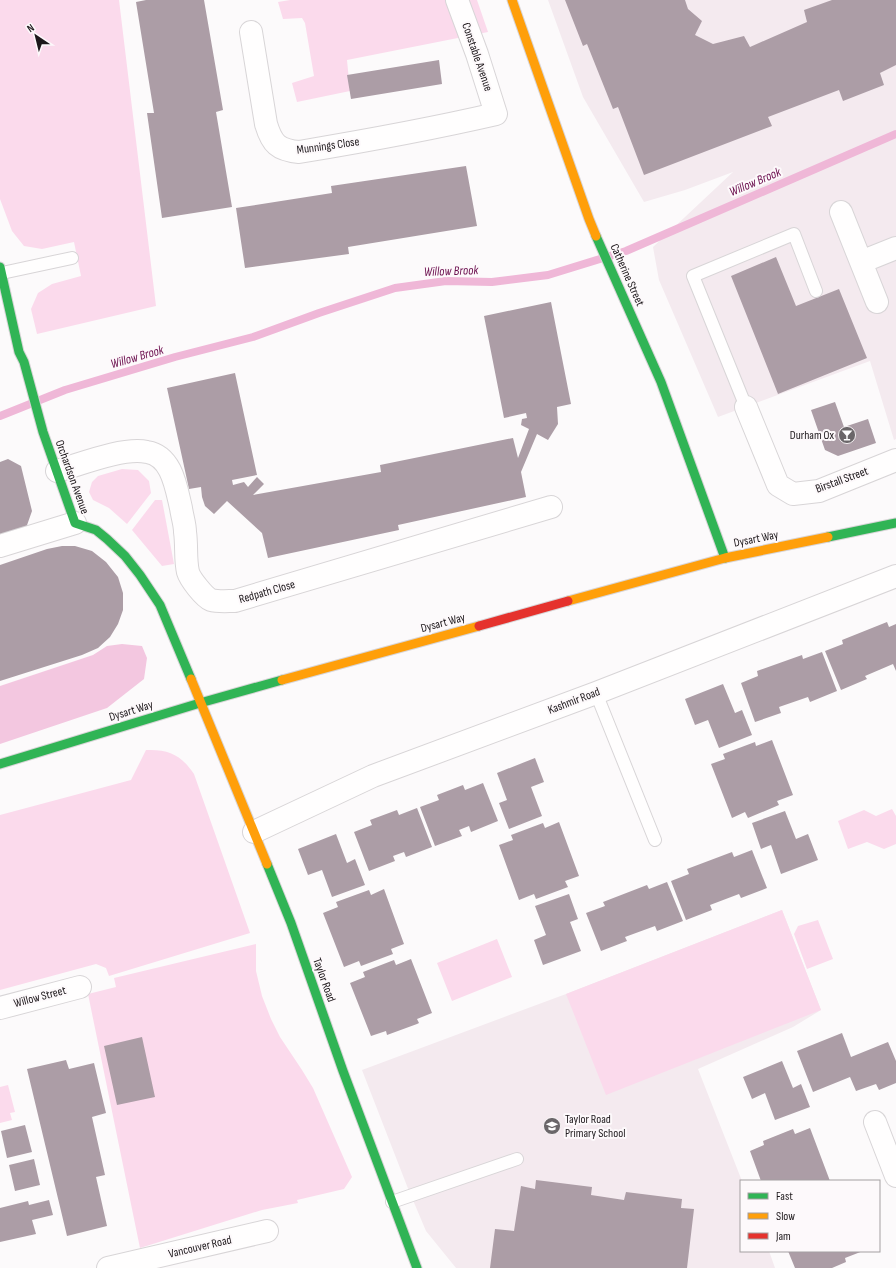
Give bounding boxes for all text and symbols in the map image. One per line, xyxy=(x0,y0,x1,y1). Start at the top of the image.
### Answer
north arrow xyxy=(16,16,56,56)
text: N xyxy=(24,21,37,35)
street label: Constable Avenue xyxy=(458,21,496,93)
street label: Munnings Close xyxy=(296,134,360,158)
water label: Willow Brook xyxy=(727,164,784,200)
street label: Catherine Street xyxy=(607,241,648,309)
water label: Willow Brook xyxy=(424,262,480,280)
water label: Willow Brook xyxy=(109,341,166,372)
bar icon: Durham Ox xyxy=(837,425,857,445)
place label: Durham Ox xyxy=(790,428,834,443)
street label: Orchardson Avenue xyxy=(52,438,92,516)
street label: Birstall Street xyxy=(814,463,871,496)
street label: Dysart Way xyxy=(732,527,780,551)
street label: Redpath Close xyxy=(237,577,297,607)
street label: Dysart Way xyxy=(419,610,467,636)
street label: Kashmir Road xyxy=(546,684,602,718)
street label: Dysart Way xyxy=(107,697,155,725)
street label: Taylor Road xyxy=(309,956,339,1004)
street label: Willow Street xyxy=(12,983,68,1011)
place label: Taylor Road Primary School xyxy=(565,1112,625,1141)
school or university icon: Taylor Road Primary School xyxy=(542,1116,562,1136)
legend xyxy=(740,1180,880,1252)
text: Fast xyxy=(776,1189,793,1204)
text: Slow xyxy=(776,1209,795,1224)
text: Jam xyxy=(775,1229,791,1244)
street label: Vancouver Road xyxy=(167,1232,233,1262)

